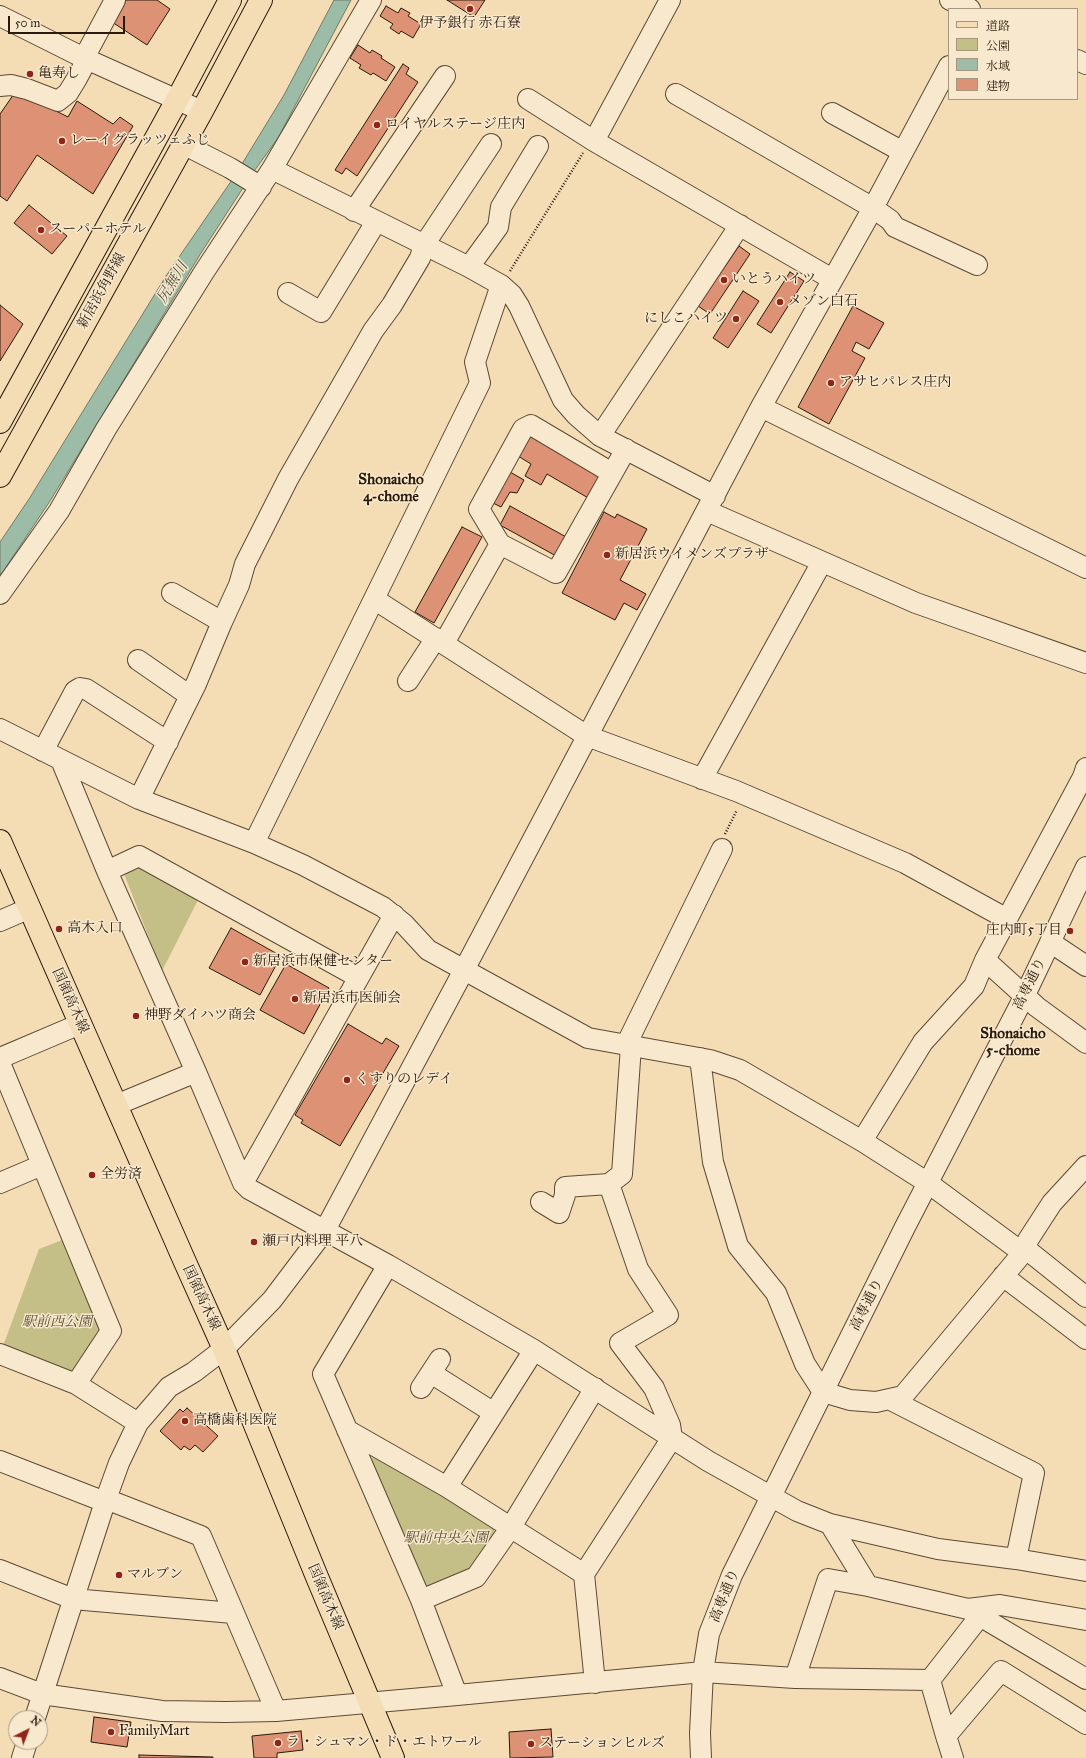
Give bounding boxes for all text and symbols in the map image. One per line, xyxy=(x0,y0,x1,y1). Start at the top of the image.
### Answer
marker: 伊予銀行 赤石寮 xyxy=(465,4,475,14)
scale bar xyxy=(10,8,127,34)
legend xyxy=(948,8,1078,100)
text: 50 m xyxy=(15,16,40,30)
place label: 伊予銀行 赤石寮 xyxy=(419,16,521,32)
text: 道路 xyxy=(986,19,1010,33)
text: 公園 xyxy=(986,39,1010,53)
text: 水域 xyxy=(986,59,1010,73)
place label: 亀寿し xyxy=(38,66,80,82)
marker: 亀寿し xyxy=(25,69,35,79)
text: 建物 xyxy=(986,79,1010,93)
place label: ロイヤルステージ庄内 xyxy=(385,117,525,133)
marker: ロイヤルステージ庄内 xyxy=(372,120,382,130)
place label: レーイグラッツェふじ xyxy=(70,133,210,149)
marker: レーイグラッツェふじ xyxy=(57,136,67,146)
place label: スーパーホテル xyxy=(49,222,146,238)
marker: スーパーホテル xyxy=(36,225,46,235)
street label: 新居浜角野線 xyxy=(74,250,130,332)
water label: 尻無川 xyxy=(154,259,192,307)
place label: いとうハイツ xyxy=(732,272,816,288)
marker: いとうハイツ xyxy=(719,275,729,285)
place label: メゾン白石 xyxy=(788,294,858,310)
marker: メゾン白石 xyxy=(775,297,785,307)
place label: にしこハイツ xyxy=(644,311,728,327)
marker: にしこハイツ xyxy=(731,314,741,324)
place label: アサヒパレス庄内 xyxy=(839,375,951,391)
marker: アサヒパレス庄内 xyxy=(826,378,836,388)
district label: Shonaicho 4-chome xyxy=(358,471,424,506)
place label: 新居浜ウイメンズプラザ xyxy=(615,547,769,563)
marker: 新居浜ウイメンズプラザ xyxy=(602,550,612,560)
place label: 高木入口 xyxy=(67,921,123,937)
place label: 庄内町5丁目 xyxy=(985,923,1062,939)
marker: 高木入口 xyxy=(54,924,64,934)
marker: 庄内町5丁目 xyxy=(1065,926,1075,936)
place label: 新居浜市保健センター xyxy=(253,954,393,970)
street label: 高専通り xyxy=(1010,955,1050,1013)
marker: 新居浜市保健センター xyxy=(240,957,250,967)
street label: 国領高木線 xyxy=(48,966,92,1036)
place label: 新居浜市医師会 xyxy=(303,991,401,1007)
marker: 新居浜市医師会 xyxy=(290,994,300,1004)
place label: 神野ダイハツ商会 xyxy=(144,1008,256,1024)
marker: 神野ダイハツ商会 xyxy=(131,1011,141,1021)
district label: Shonaicho 5-chome xyxy=(980,1025,1046,1060)
place label: くすりのレデイ xyxy=(355,1072,453,1088)
marker: くすりのレデイ xyxy=(342,1075,352,1085)
place label: 全労済 xyxy=(100,1167,142,1183)
marker: 全労済 xyxy=(87,1170,97,1180)
place label: 瀬戸内料理 平八 xyxy=(262,1234,363,1250)
marker: 瀬戸内料理 平八 xyxy=(249,1237,259,1247)
street label: 国領高木線 xyxy=(179,1263,223,1333)
street label: 高専通り xyxy=(847,1276,887,1334)
park label: 駅前西公園 xyxy=(22,1315,92,1331)
place label: 高橋歯科医院 xyxy=(193,1413,277,1429)
marker: 高橋歯科医院 xyxy=(180,1416,190,1426)
park label: 駅前中央公園 xyxy=(404,1531,488,1547)
street label: 国領高木線 xyxy=(304,1562,346,1632)
place label: マルブン xyxy=(127,1567,183,1583)
street label: 高専通り xyxy=(707,1567,743,1625)
marker: マルブン xyxy=(114,1570,124,1580)
north arrow xyxy=(8,1710,48,1750)
text: N xyxy=(28,1713,44,1729)
place label: FamilyMart xyxy=(119,1724,190,1740)
marker: FamilyMart xyxy=(106,1727,116,1737)
place label: ラ・シュマン・ド・エトワール xyxy=(286,1735,482,1751)
place label: ステーションヒルズ xyxy=(539,1736,665,1752)
marker: ラ・シュマン・ド・エトワール xyxy=(273,1738,283,1748)
marker: ステーションヒルズ xyxy=(526,1739,536,1749)

